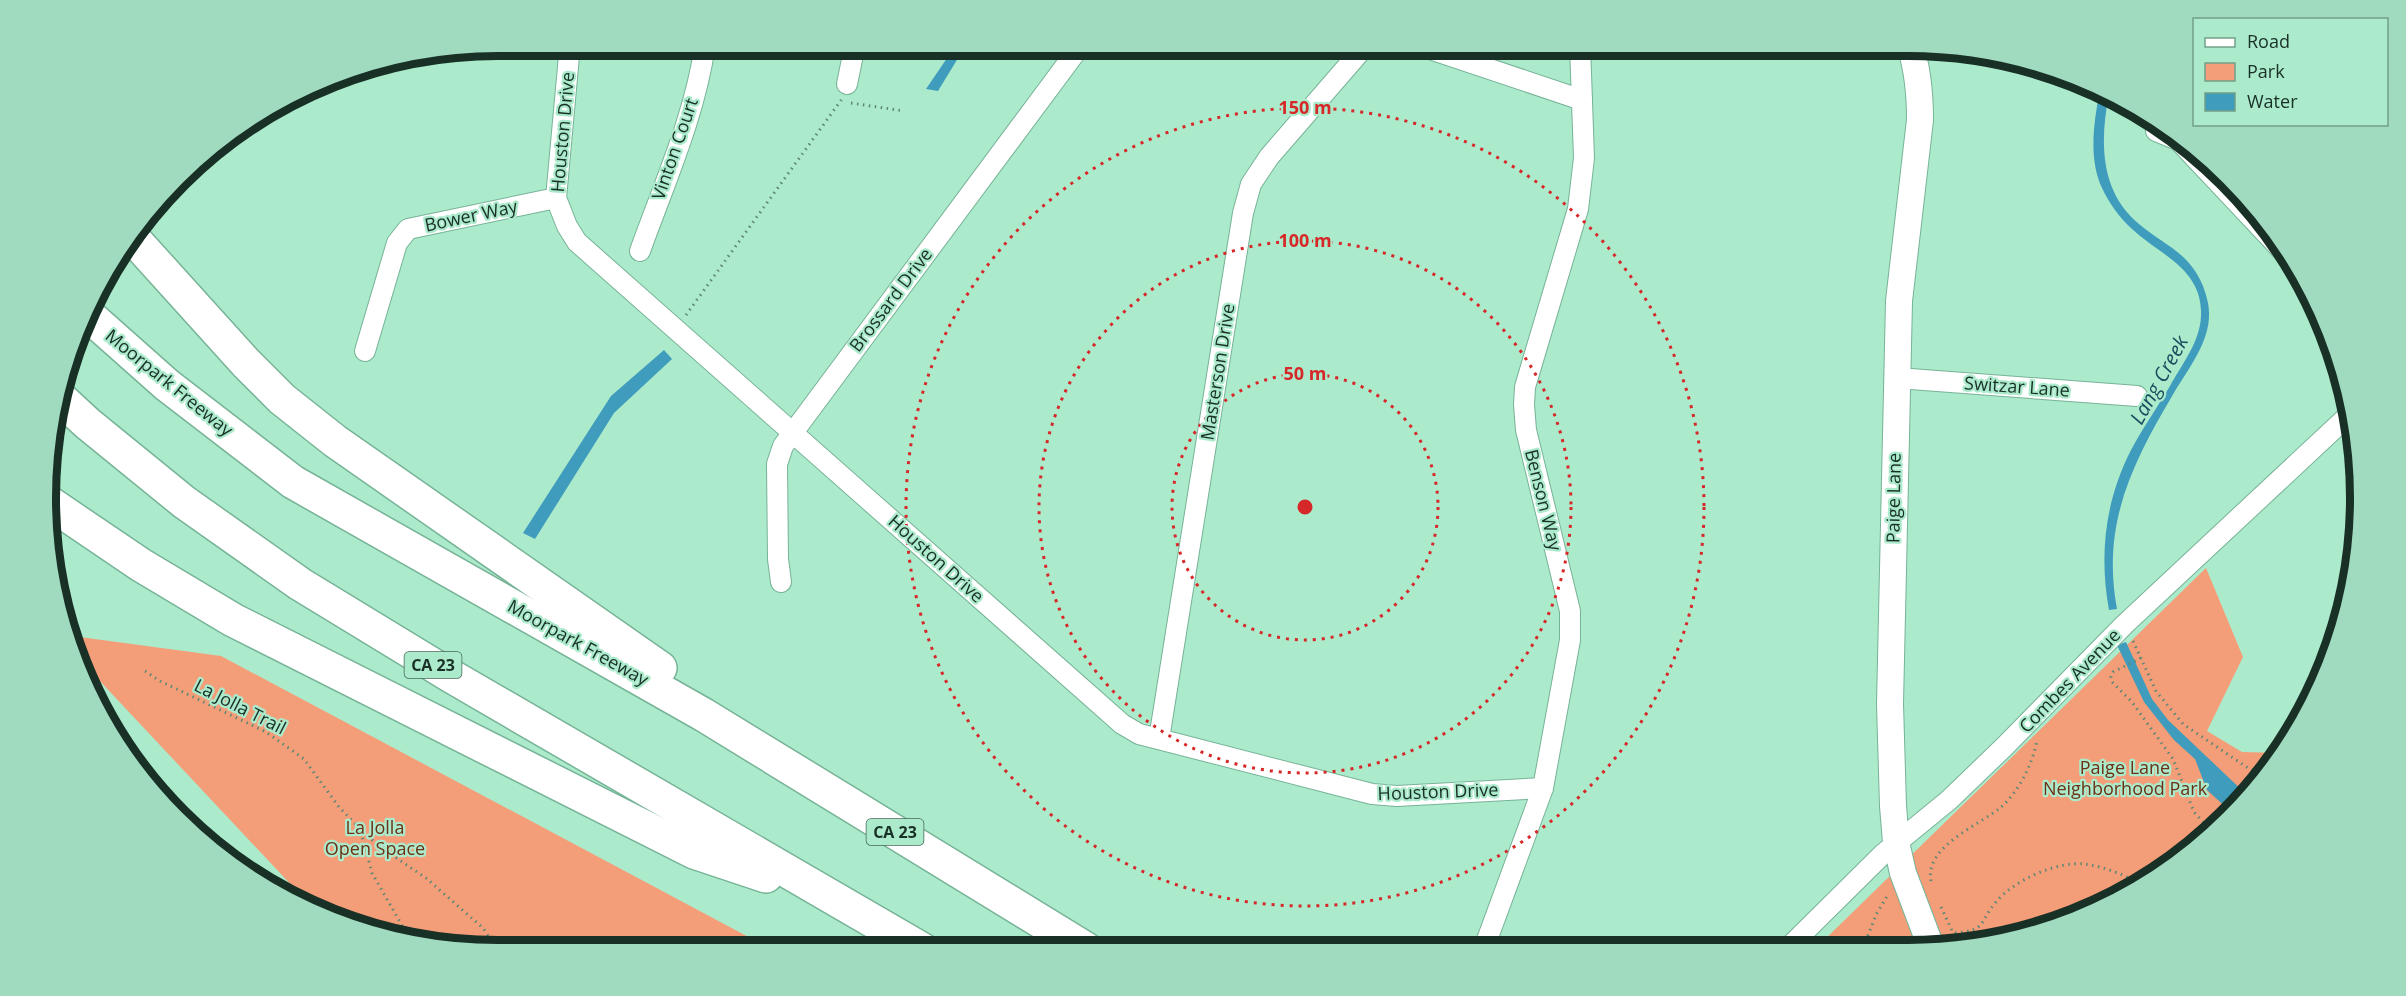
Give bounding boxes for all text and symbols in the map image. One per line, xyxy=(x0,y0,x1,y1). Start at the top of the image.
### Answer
legend xyxy=(2193,18,2388,126)
text: Road xyxy=(2247,29,2290,53)
text: Park xyxy=(2247,59,2285,83)
street label: Houston Drive xyxy=(545,71,579,193)
text: Water xyxy=(2247,89,2298,113)
street label: Vinton Court xyxy=(645,95,703,203)
text: 150 m xyxy=(1278,95,1332,119)
street label: Bower Way xyxy=(422,193,520,237)
text: 100 m xyxy=(1278,228,1332,252)
street label: Brossard Drive xyxy=(843,243,937,356)
street label: Masterson Drive xyxy=(1194,302,1240,442)
street label: Moorpark Freeway xyxy=(101,323,239,442)
water label: Lang Creek xyxy=(2123,330,2195,429)
text: 50 m xyxy=(1284,361,1326,385)
street label: Switzar Lane xyxy=(1963,370,2071,402)
street label: Benson Way xyxy=(1520,447,1568,554)
street label: Paige Lane xyxy=(1880,453,1906,543)
centre of rings xyxy=(1295,497,1315,517)
street label: Houston Drive xyxy=(884,509,990,608)
street label: Moorpark Freeway xyxy=(504,593,654,691)
street label: Combes Avenue xyxy=(2013,623,2125,738)
road number: CA 23 xyxy=(404,652,462,678)
street label: La Jolla Trail xyxy=(191,673,290,739)
park label: Paige Lane Neighborhood Park xyxy=(2043,755,2208,800)
street label: Houston Drive xyxy=(1377,777,1499,805)
park label: La Jolla Open Space xyxy=(325,815,425,860)
road number: CA 23 xyxy=(866,819,924,845)

